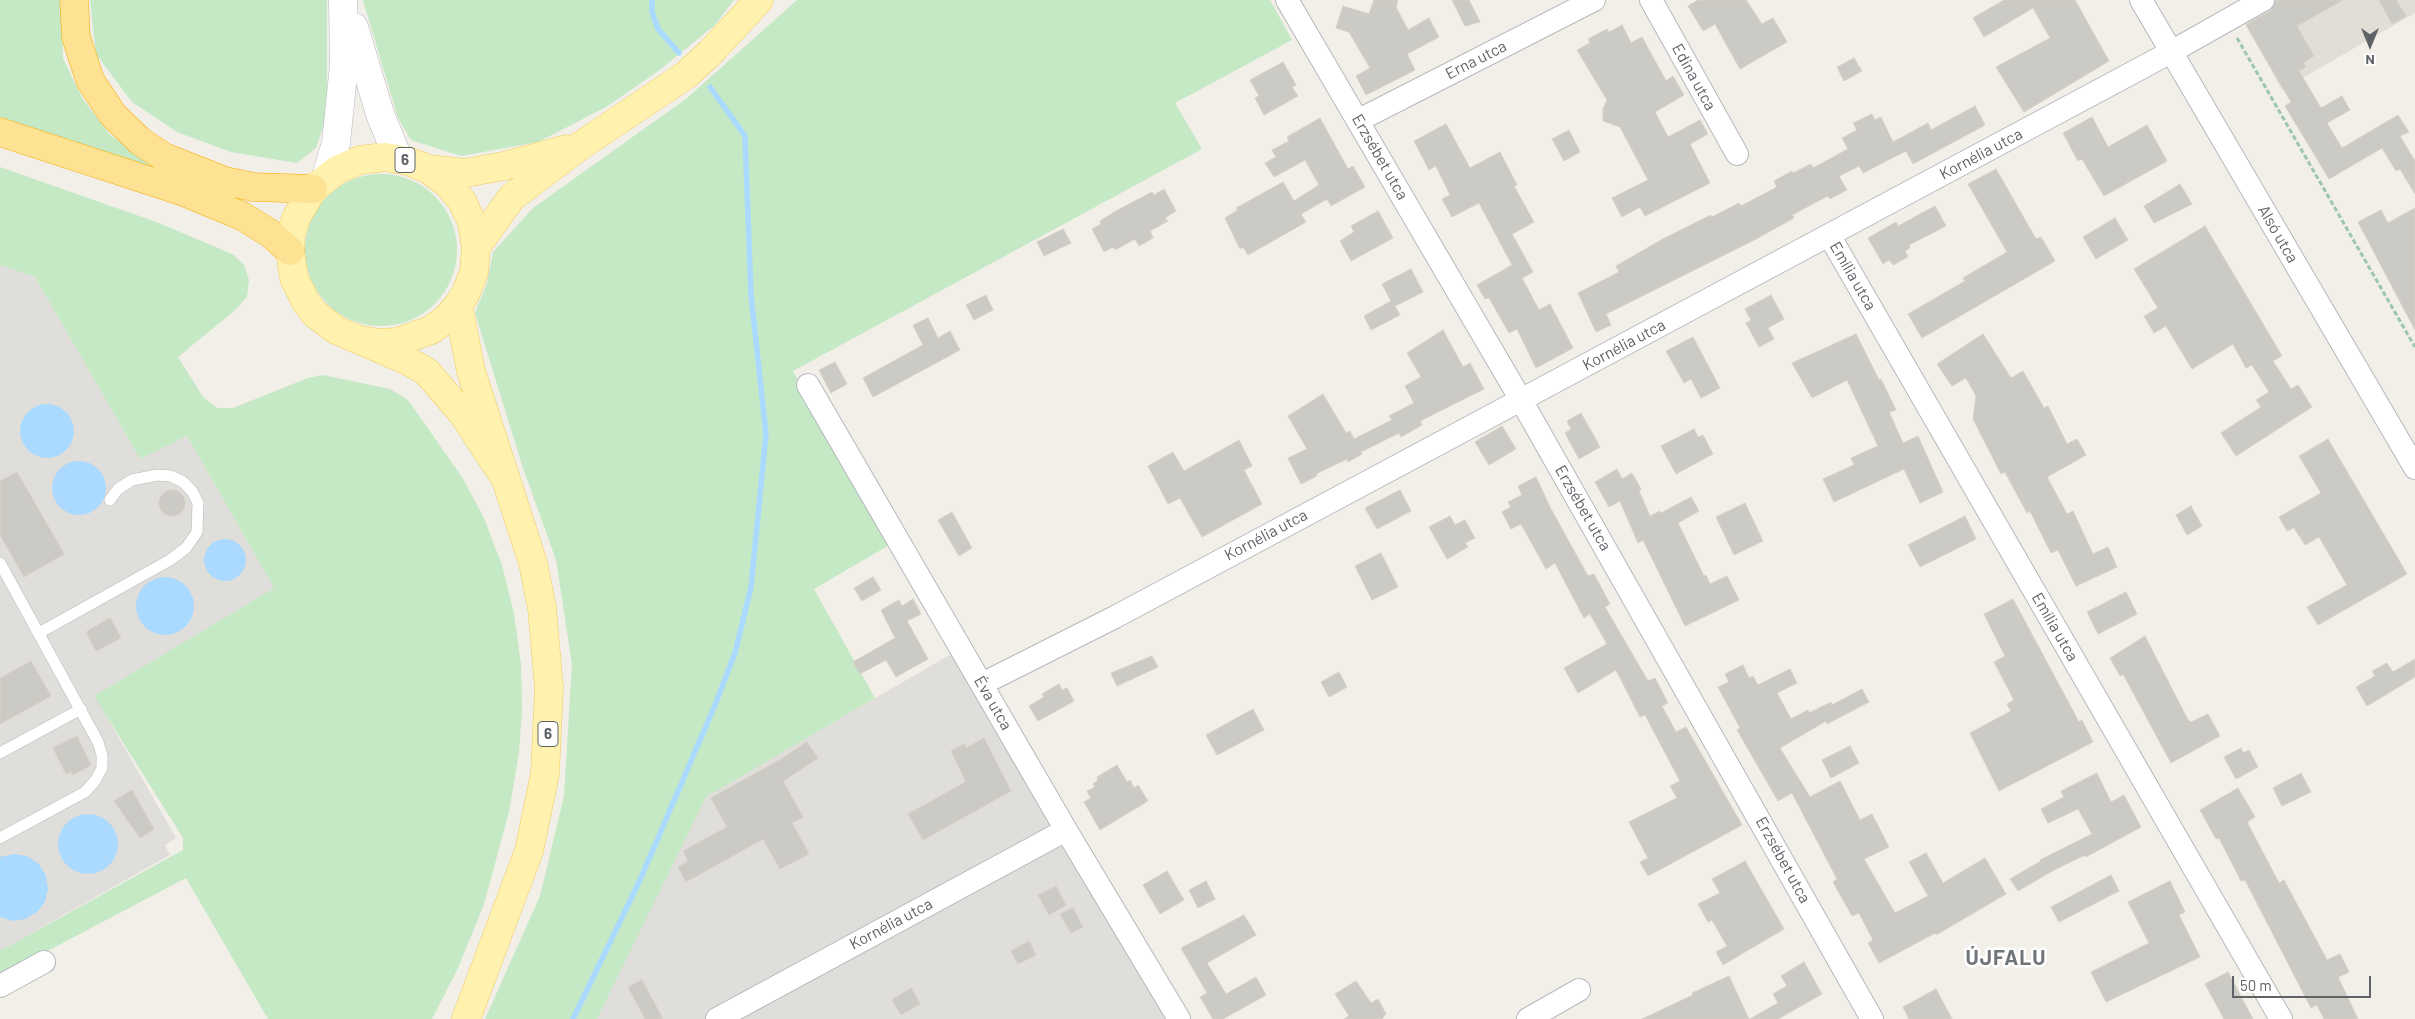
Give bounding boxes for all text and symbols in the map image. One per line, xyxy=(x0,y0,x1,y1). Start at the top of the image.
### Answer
north arrow xyxy=(2345,20,2395,70)
street label: Erna utca xyxy=(1442,36,1510,84)
street label: Edina utca xyxy=(1668,40,1720,114)
text: N xyxy=(2365,52,2375,69)
street label: Erzsébet utca xyxy=(1348,111,1412,203)
street label: Kornélia utca xyxy=(1936,124,2026,184)
road number: 6 xyxy=(395,148,415,172)
street label: Alsó utca xyxy=(2254,202,2302,266)
street label: Emília utca xyxy=(1826,238,1880,314)
street label: Kornélia utca xyxy=(1579,315,1669,375)
street label: Erzsébet utca xyxy=(1551,462,1615,554)
street label: Kornélia utca xyxy=(1221,505,1311,565)
street label: Emília utca xyxy=(2028,589,2082,665)
street label: Éva utca xyxy=(970,673,1016,733)
road number: 6 xyxy=(538,722,558,746)
street label: Erzsébet utca xyxy=(1751,814,1815,906)
street label: Kornélia utca xyxy=(846,894,936,954)
district label: ÚJFALU xyxy=(1965,945,2047,971)
scale bar xyxy=(2235,966,2374,998)
text: 50 m xyxy=(2240,976,2272,994)

